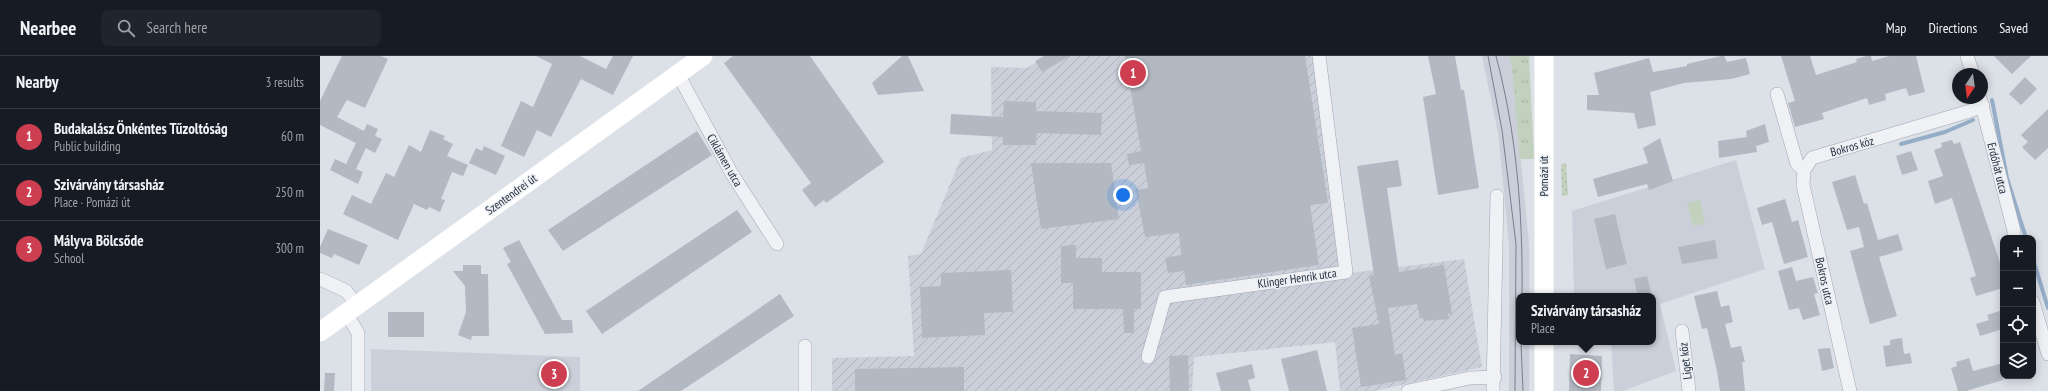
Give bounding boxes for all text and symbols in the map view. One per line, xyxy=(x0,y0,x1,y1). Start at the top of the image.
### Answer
search box xyxy=(101,10,381,46)
text: Nearbee xyxy=(20,16,77,40)
icon: search xyxy=(115,17,137,39)
text: Search here xyxy=(147,18,207,37)
text: Map xyxy=(1886,19,1906,37)
text: Directions xyxy=(1928,19,1977,37)
text: Saved xyxy=(1999,19,2028,37)
pin: 1 xyxy=(1120,58,1146,88)
north arrow xyxy=(1952,68,1988,104)
text: Nearby xyxy=(16,71,59,93)
text: 3 results xyxy=(265,74,304,91)
text: Budakalász Önkéntes Tűzoltóság xyxy=(54,119,228,138)
text: 1 xyxy=(26,128,32,145)
text: 60 m xyxy=(281,128,304,145)
street label: Ciklámen utca xyxy=(704,131,746,189)
street label: Bokros köz xyxy=(1829,133,1875,159)
text: Public building xyxy=(54,138,121,155)
street label: Erdőhát utca xyxy=(1984,141,2012,195)
street label: Pomázi út xyxy=(1536,155,1551,196)
street label: Szentendrei út xyxy=(482,170,540,218)
text: Szivárvány társasház xyxy=(54,175,164,194)
text: 2 xyxy=(26,184,32,201)
text: 250 m xyxy=(275,184,304,201)
your location xyxy=(1113,185,1133,205)
text: Place · Pomázi út xyxy=(54,194,130,211)
text: Mályva Bölcsőde xyxy=(54,231,144,250)
map controls xyxy=(2000,235,2036,379)
button: + xyxy=(2000,235,2036,271)
text: 3 xyxy=(26,240,32,257)
text: 300 m xyxy=(275,240,304,257)
text: School xyxy=(54,250,84,267)
street label: Bokros utca xyxy=(1812,256,1838,306)
street label: Klinger Henrik utca xyxy=(1257,265,1338,291)
button: − xyxy=(2000,271,2036,307)
popup xyxy=(1516,293,1656,345)
text: Szivárvány társasház xyxy=(1531,301,1641,320)
button: locate xyxy=(2000,307,2036,343)
text: Place xyxy=(1531,320,1555,337)
street label: Liget köz xyxy=(1675,341,1695,381)
button: layers xyxy=(2000,343,2036,379)
pin: 2 xyxy=(1573,358,1599,388)
pin: 3 xyxy=(541,359,567,389)

